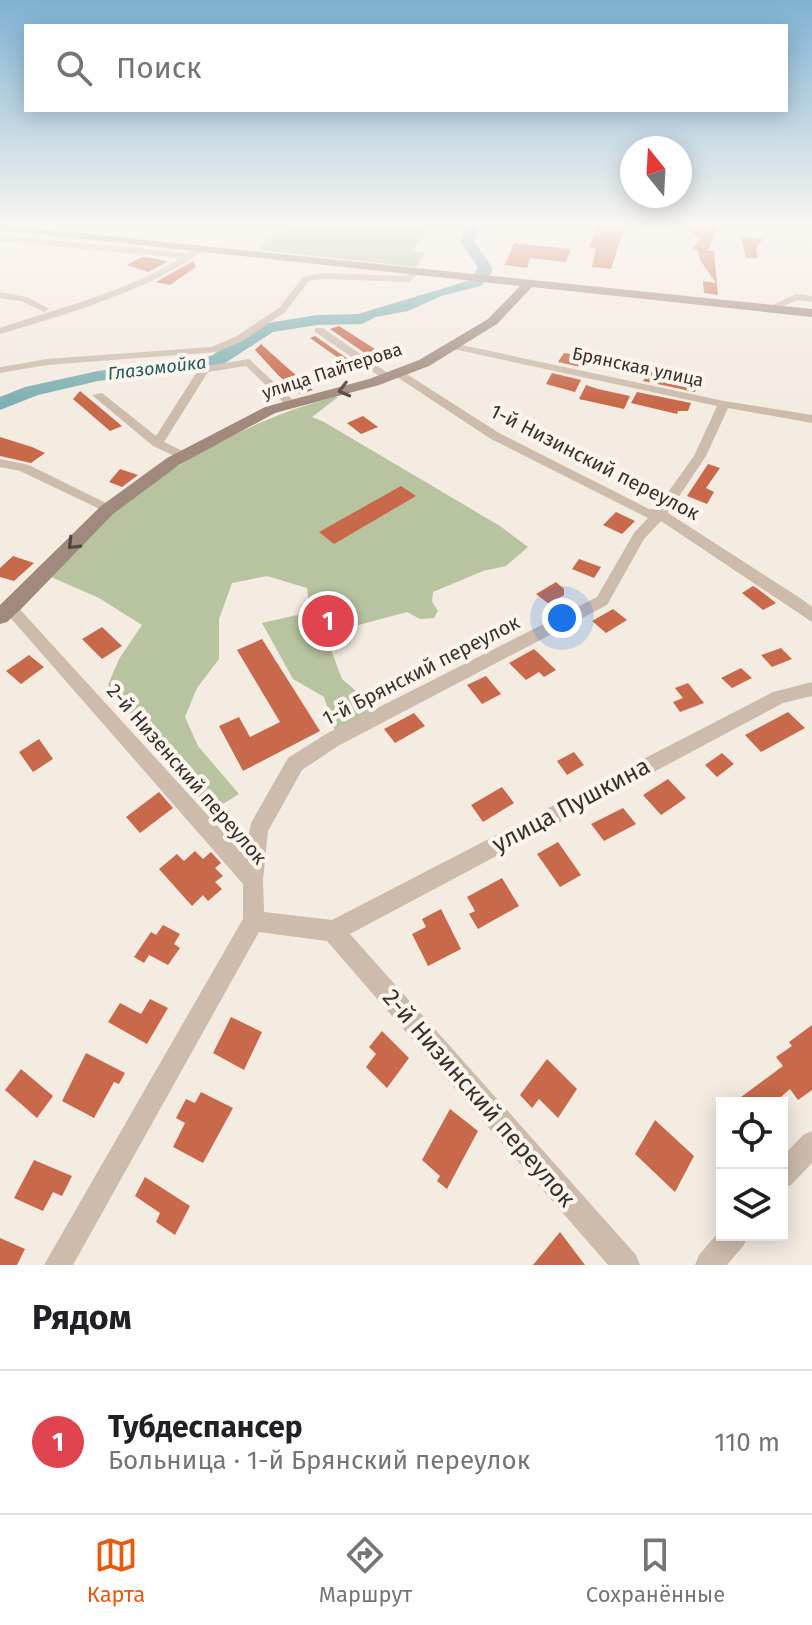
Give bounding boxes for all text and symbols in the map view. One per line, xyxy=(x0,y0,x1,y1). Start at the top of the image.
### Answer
search box xyxy=(24,24,788,112)
icon: search xyxy=(52,46,96,90)
text: Поиск xyxy=(116,50,202,86)
north arrow xyxy=(620,136,692,208)
street label: улица Пайтерова xyxy=(259,338,405,404)
street label: Брянская улица xyxy=(570,342,706,392)
water label: Глазомойка xyxy=(106,351,208,385)
one-way arrow xyxy=(337,381,351,398)
street label: 1-й Низинский переулок xyxy=(486,399,704,525)
one-way arrow xyxy=(68,535,83,549)
pin: 1 xyxy=(302,591,354,651)
your location xyxy=(542,598,582,638)
street label: 1-й Брянский переулок xyxy=(318,610,524,730)
street label: 2-й Низенский переулок xyxy=(102,679,272,870)
street label: улица Пушкина xyxy=(487,752,655,858)
street label: 2-й Низинский переулок xyxy=(377,984,581,1213)
map controls xyxy=(716,1097,788,1241)
button: locate xyxy=(716,1097,788,1169)
button: layers xyxy=(716,1169,788,1241)
text: Рядом xyxy=(32,1297,131,1338)
text: Тубдеспансер xyxy=(108,1409,303,1445)
text: 1 xyxy=(52,1427,64,1458)
text: 110 m xyxy=(714,1427,780,1458)
text: Больница · 1-й Брянский переулок xyxy=(108,1445,530,1476)
tab: Карта xyxy=(87,1533,145,1608)
tab: Маршрут xyxy=(319,1533,412,1608)
tab: Сохранённые xyxy=(586,1533,725,1608)

